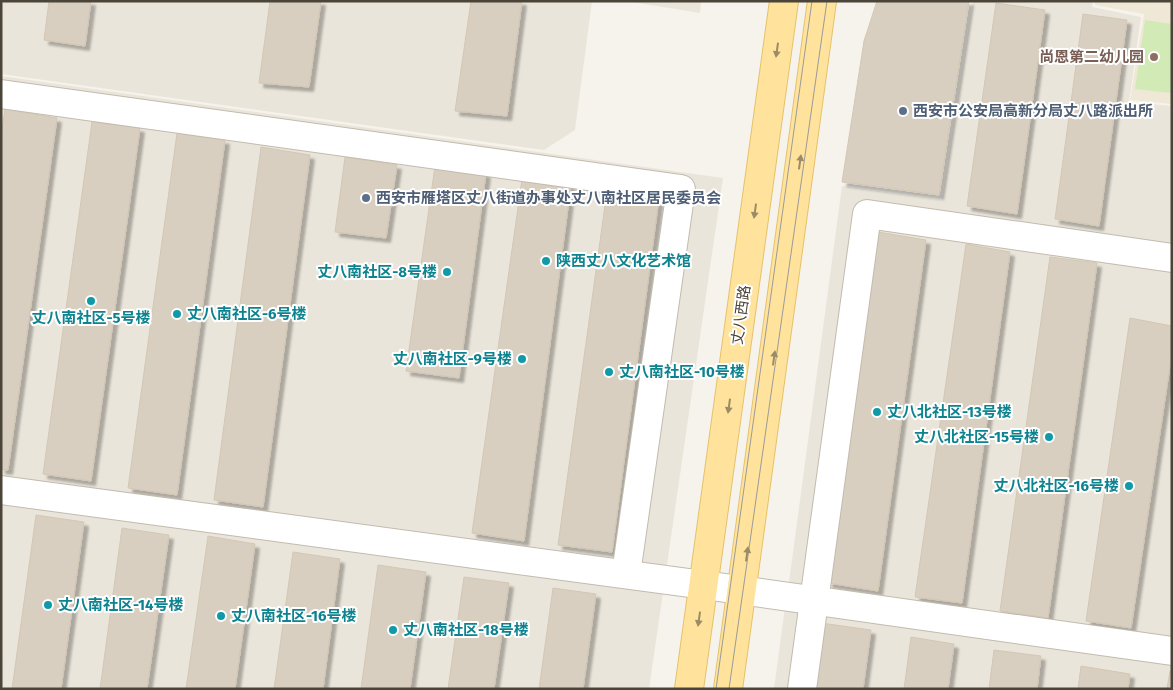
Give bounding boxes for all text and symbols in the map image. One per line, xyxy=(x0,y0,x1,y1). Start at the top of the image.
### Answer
one-way arrow xyxy=(773,42,781,58)
place label: 尚恩第二幼儿园 xyxy=(1039,48,1144,66)
marker: 尚恩第二幼儿园 xyxy=(1148,51,1160,63)
place label: 西安市公安局高新分局丈八路派出所 xyxy=(913,102,1153,120)
marker: 西安市公安局高新分局丈八路派出所 xyxy=(897,105,909,117)
one-way arrow xyxy=(796,154,804,170)
place label: 西安市雁塔区丈八街道办事处丈八南社区居民委员会 xyxy=(376,189,721,207)
marker: 西安市雁塔区丈八街道办事处丈八南社区居民委员会 xyxy=(360,192,372,204)
one-way arrow xyxy=(751,203,759,219)
place label: 陕西丈八文化艺术馆 xyxy=(556,252,691,270)
marker: 陕西丈八文化艺术馆 xyxy=(540,255,552,267)
place label: 丈八南社区-8号楼 xyxy=(317,263,437,281)
marker: 丈八南社区-8号楼 xyxy=(441,266,453,278)
street label: 丈八西路 xyxy=(728,284,754,346)
marker: 丈八南社区-5号楼 xyxy=(85,295,97,307)
place label: 丈八南社区-6号楼 xyxy=(187,305,307,323)
marker: 丈八南社区-6号楼 xyxy=(171,308,183,320)
place label: 丈八南社区-5号楼 xyxy=(32,309,151,327)
place label: 丈八南社区-9号楼 xyxy=(393,350,512,368)
one-way arrow xyxy=(770,350,778,366)
marker: 丈八南社区-9号楼 xyxy=(516,353,528,365)
place label: 丈八南社区-10号楼 xyxy=(619,363,745,381)
marker: 丈八南社区-10号楼 xyxy=(603,366,615,378)
one-way arrow xyxy=(725,399,733,415)
place label: 丈八北社区-13号楼 xyxy=(887,403,1012,421)
marker: 丈八北社区-13号楼 xyxy=(871,406,883,418)
place label: 丈八北社区-15号楼 xyxy=(914,428,1039,446)
marker: 丈八北社区-15号楼 xyxy=(1043,431,1055,443)
place label: 丈八北社区-16号楼 xyxy=(994,477,1119,495)
marker: 丈八北社区-16号楼 xyxy=(1123,480,1135,492)
one-way arrow xyxy=(743,545,751,561)
place label: 丈八南社区-14号楼 xyxy=(58,596,184,614)
marker: 丈八南社区-14号楼 xyxy=(42,599,54,611)
place label: 丈八南社区-16号楼 xyxy=(231,607,356,625)
marker: 丈八南社区-16号楼 xyxy=(215,610,227,622)
one-way arrow xyxy=(695,612,703,628)
place label: 丈八南社区-18号楼 xyxy=(403,621,529,639)
marker: 丈八南社区-18号楼 xyxy=(387,624,399,636)

